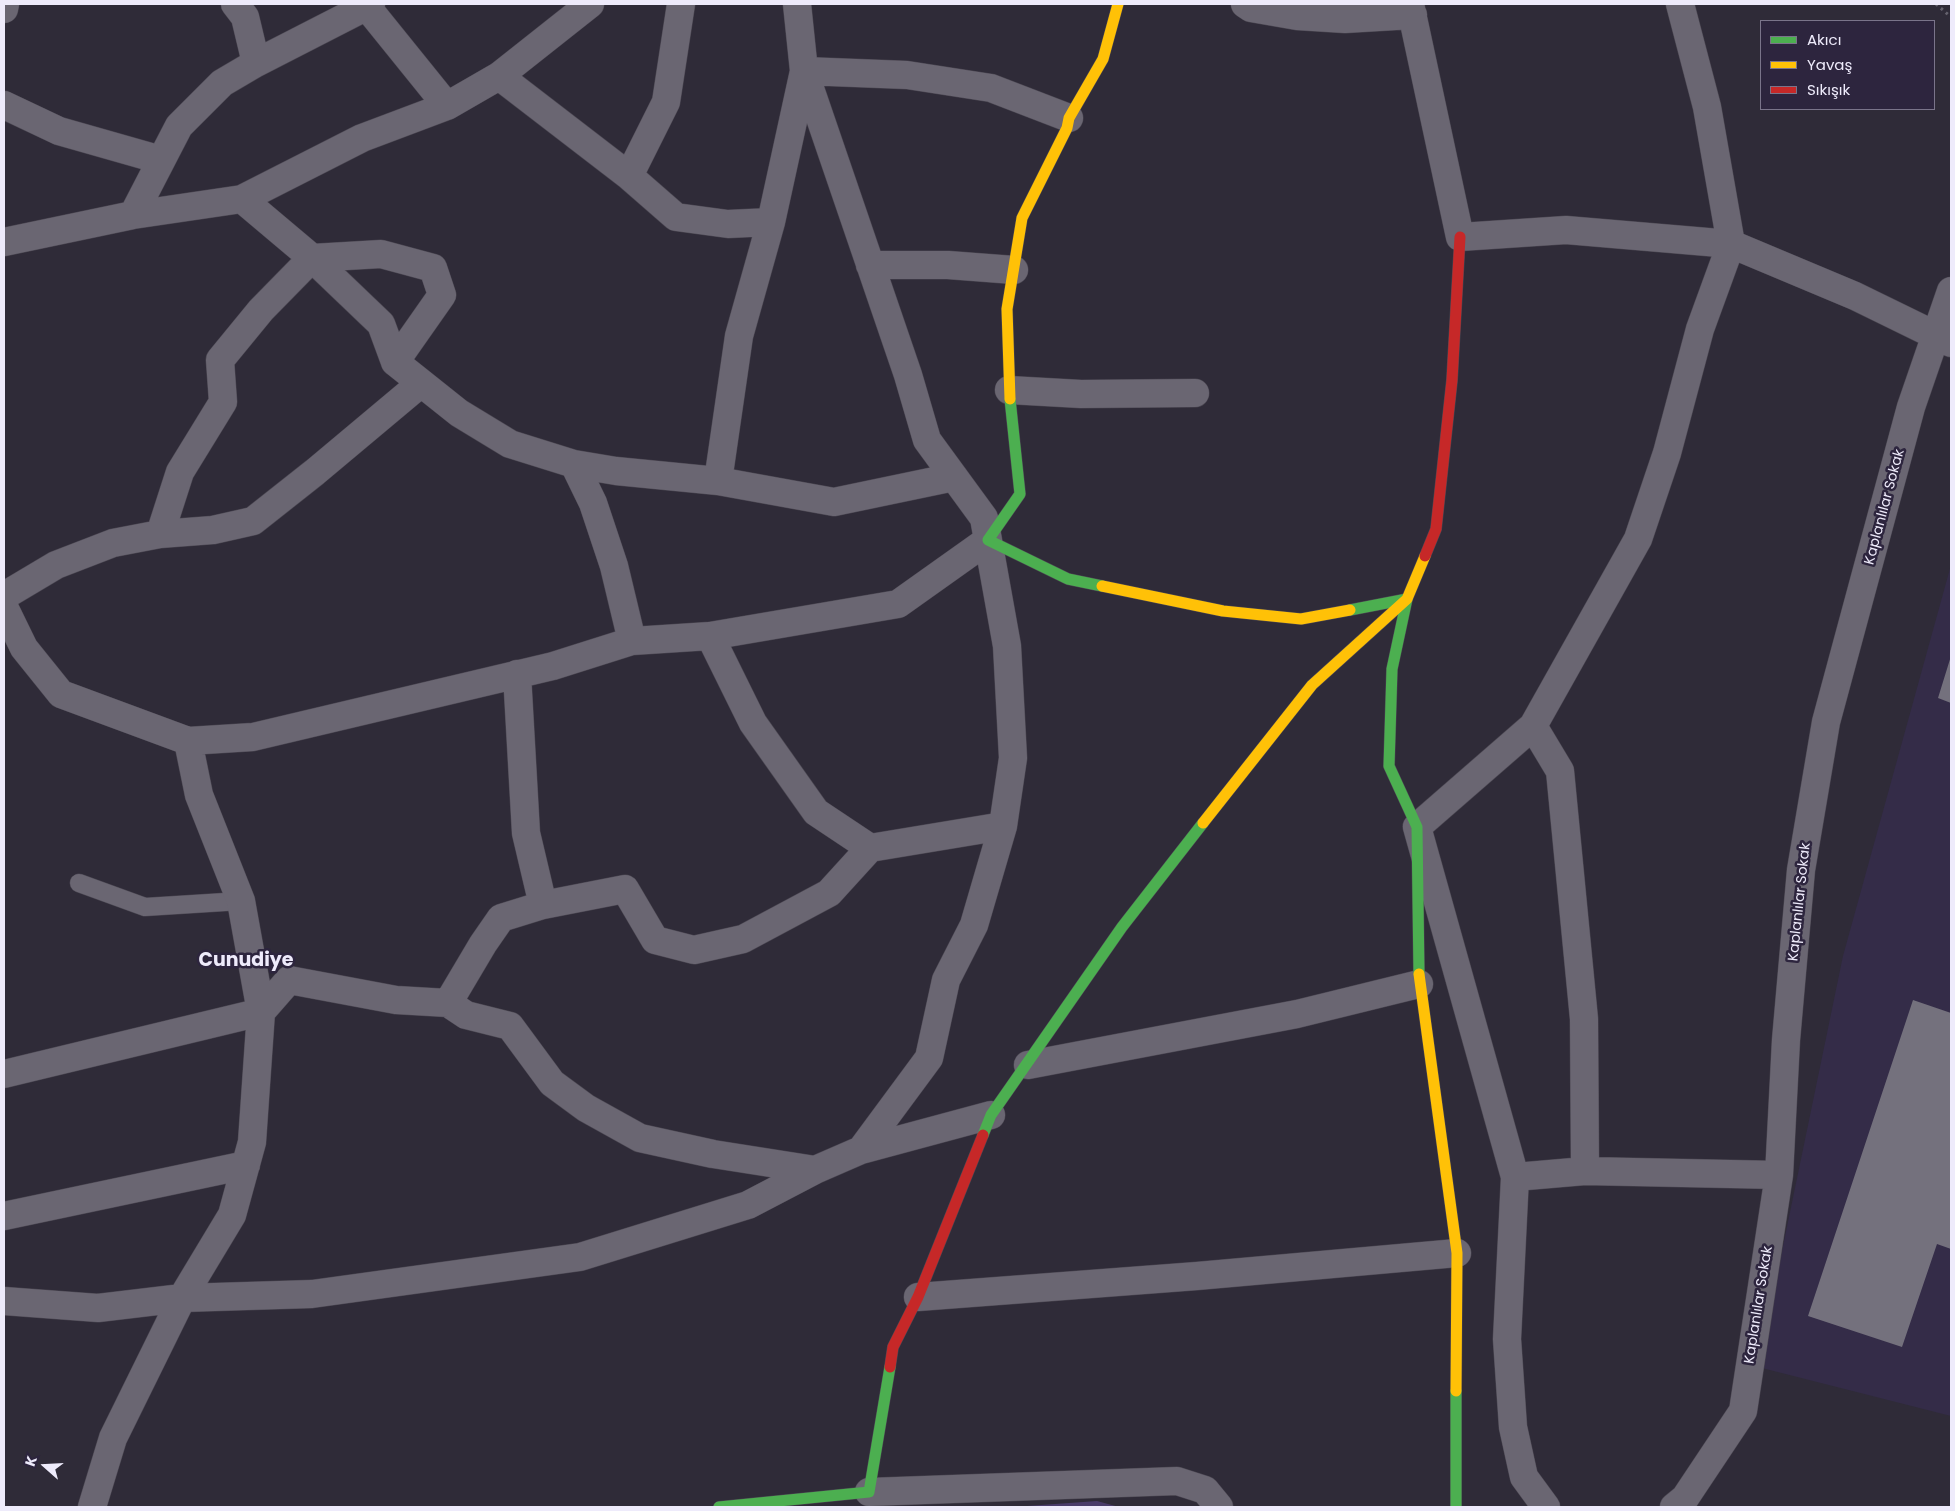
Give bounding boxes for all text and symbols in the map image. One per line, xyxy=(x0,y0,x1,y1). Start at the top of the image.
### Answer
legend xyxy=(1760,20,1935,110)
text: Akıcı xyxy=(1807,29,1841,50)
text: Yavaş xyxy=(1807,54,1852,75)
text: Sıkışık xyxy=(1807,79,1850,100)
street label: Kaplanlılar Sokak xyxy=(1861,447,1909,567)
street label: Kaplanlılar Sokak xyxy=(1785,842,1815,962)
district label: Cunudiye xyxy=(198,950,294,972)
street label: Kaplanlılar Sokak xyxy=(1741,1245,1777,1365)
north arrow xyxy=(20,1441,70,1491)
text: K xyxy=(20,1453,42,1469)

